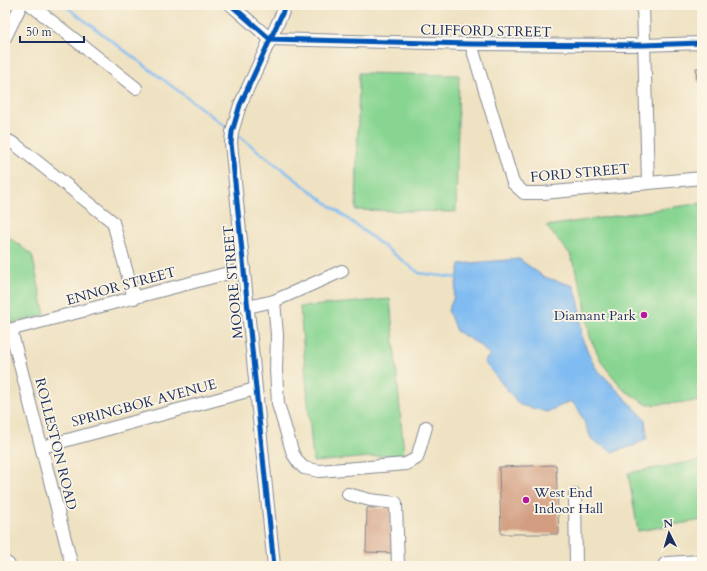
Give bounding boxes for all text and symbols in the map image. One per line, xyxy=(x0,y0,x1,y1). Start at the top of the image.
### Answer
scale bar xyxy=(20,18,84,44)
street label: CLIFFORD STREET xyxy=(420,20,552,42)
text: 50 m xyxy=(26,24,53,40)
street label: FORD STREET xyxy=(530,159,630,187)
street label: MOORE STREET xyxy=(219,224,247,340)
street label: ENNOR STREET xyxy=(64,262,178,310)
place label: Diamant Park xyxy=(554,306,636,325)
marker: Diamant Park xyxy=(639,310,649,320)
street label: SPRINGBOK AVENUE xyxy=(69,374,219,432)
street label: ROLLESTON ROAD xyxy=(30,376,82,512)
place label: West End Indoor Hall xyxy=(533,483,604,518)
marker: West End Indoor Hall xyxy=(521,495,531,505)
north arrow xyxy=(649,513,689,553)
text: N xyxy=(663,516,674,531)

